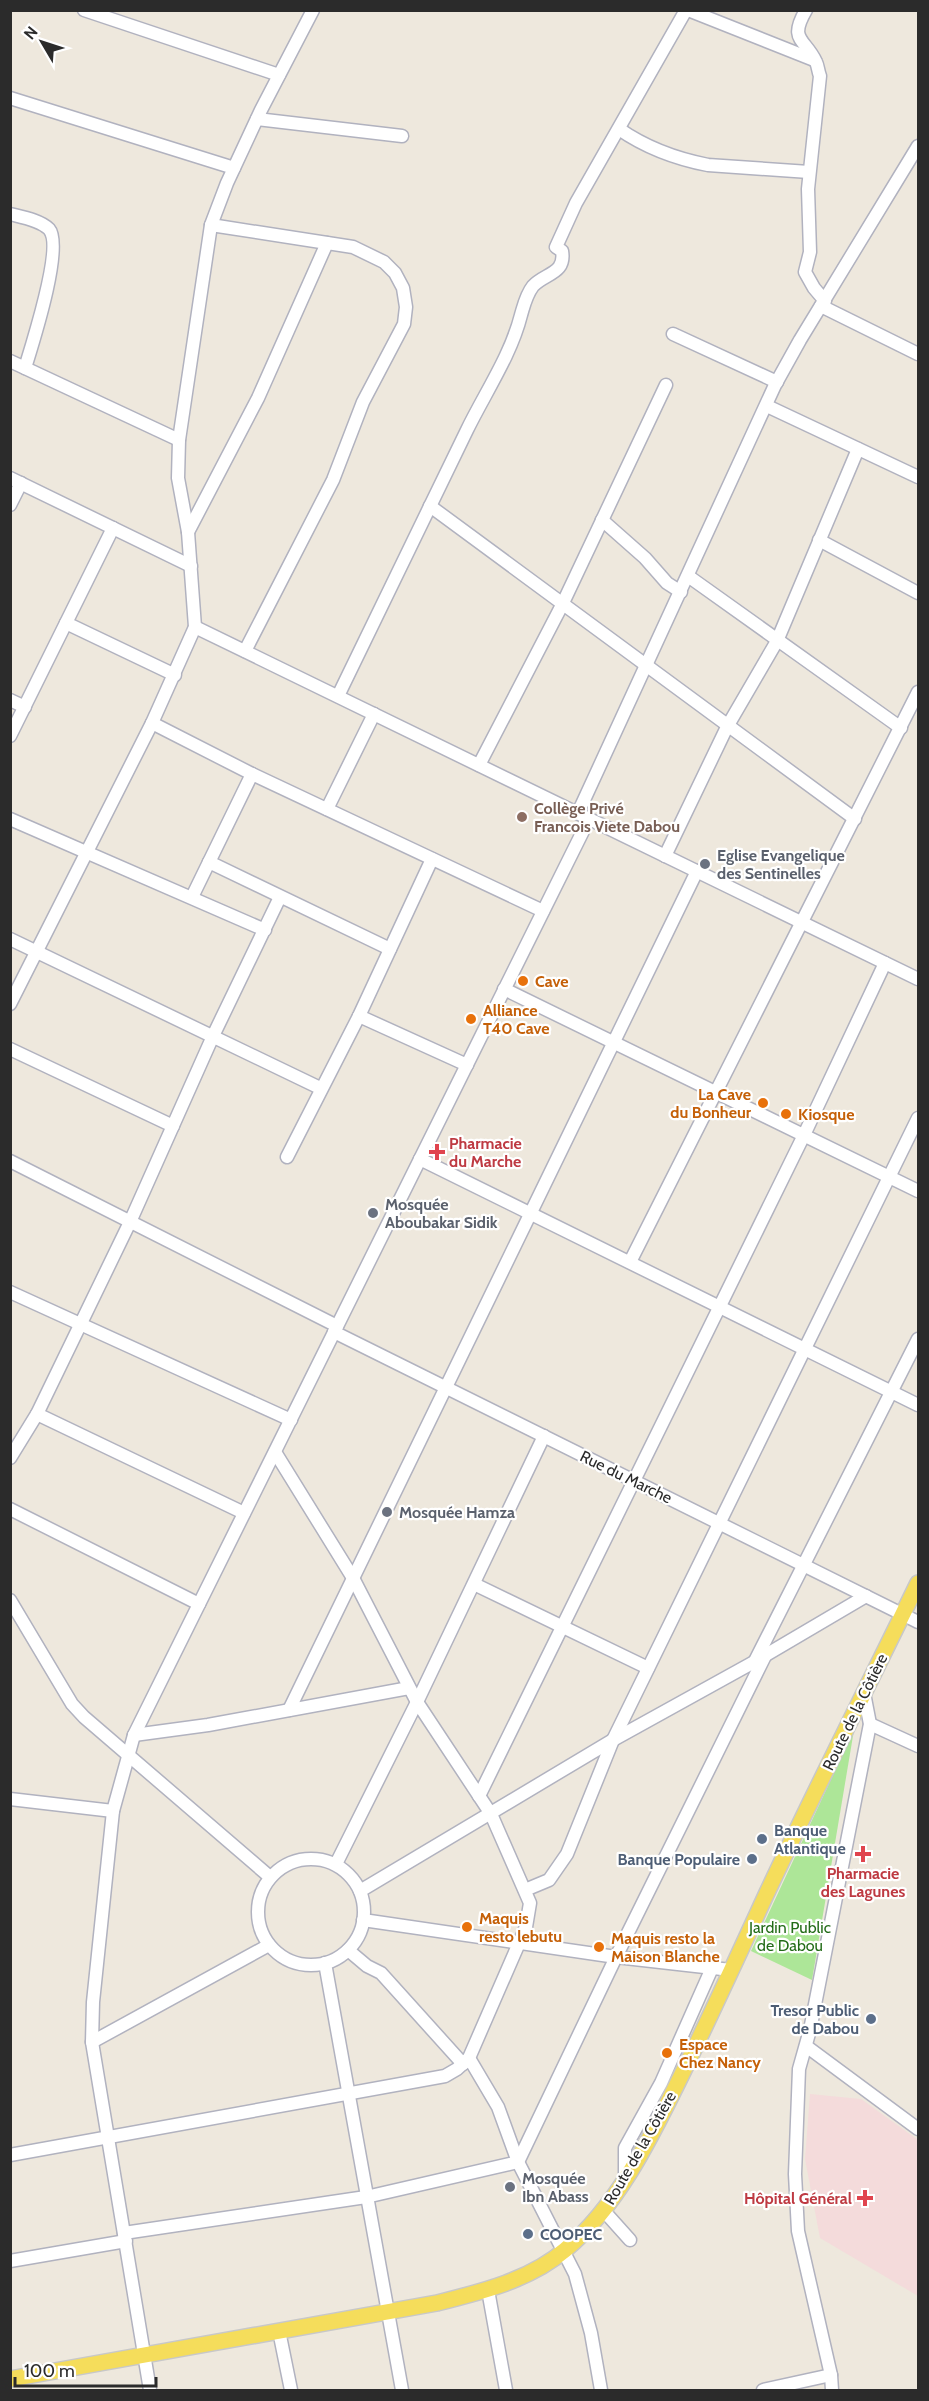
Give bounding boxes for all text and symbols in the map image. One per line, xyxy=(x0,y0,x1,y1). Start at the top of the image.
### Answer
north arrow xyxy=(12,12,72,72)
text: N xyxy=(20,23,42,43)
place label: Collège Privé Francois Viete Dabou xyxy=(534,799,680,836)
marker: Collège Privé Francois Viete Dabou xyxy=(515,810,529,824)
place label: Eglise Evangelique des Sentinelles xyxy=(717,846,845,883)
marker: Eglise Evangelique des Sentinelles xyxy=(698,857,712,871)
place label: Cave xyxy=(535,972,568,991)
marker: Cave xyxy=(516,974,530,988)
place label: Alliance T40 Cave xyxy=(483,1001,549,1038)
marker: Alliance T40 Cave xyxy=(464,1012,478,1026)
place label: La Cave du Bonheur xyxy=(670,1085,752,1122)
marker: La Cave du Bonheur xyxy=(756,1096,770,1110)
place label: Kiosque xyxy=(798,1105,854,1124)
marker: Kiosque xyxy=(779,1107,793,1121)
place label: Pharmacie du Marche xyxy=(449,1134,522,1171)
marker: Pharmacie du Marche xyxy=(430,1145,444,1159)
place label: Mosquée Aboubakar Sidik xyxy=(385,1195,498,1232)
marker: Mosquée Aboubakar Sidik xyxy=(366,1206,380,1220)
street label: Rue du Marche xyxy=(577,1447,675,1507)
place label: Mosquée Hamza xyxy=(399,1503,515,1522)
marker: Mosquée Hamza xyxy=(380,1505,394,1519)
street label: Route de la Côtière xyxy=(818,1650,892,1774)
place label: Banque Atlantique xyxy=(774,1821,846,1858)
marker: Banque Atlantique xyxy=(755,1832,769,1846)
marker: Pharmacie des Lagunes xyxy=(856,1847,870,1861)
place label: Banque Populaire xyxy=(618,1850,740,1869)
marker: Banque Populaire xyxy=(745,1852,759,1866)
place label: Pharmacie des Lagunes xyxy=(821,1864,905,1901)
place label: Maquis resto lebutu xyxy=(479,1909,562,1946)
park label: Jardin Public de Dabou xyxy=(748,1918,831,1955)
marker: Maquis resto lebutu xyxy=(460,1920,474,1934)
place label: Maquis resto la Maison Blanche xyxy=(611,1929,720,1966)
marker: Maquis resto la Maison Blanche xyxy=(592,1940,606,1954)
place label: Tresor Public de Dabou xyxy=(771,2001,859,2038)
marker: Tresor Public de Dabou xyxy=(864,2012,878,2026)
place label: Espace Chez Nancy xyxy=(679,2035,761,2072)
marker: Espace Chez Nancy xyxy=(660,2046,674,2060)
street label: Route de la Côtière xyxy=(600,2088,680,2208)
place label: Mosquée Ibn Abass xyxy=(522,2169,589,2206)
marker: Mosquée Ibn Abass xyxy=(503,2180,517,2194)
place label: Hôpital Général xyxy=(744,2189,852,2208)
marker: Hôpital Général xyxy=(856,2189,874,2207)
place label: COOPEC xyxy=(540,2225,602,2244)
marker: COOPEC xyxy=(521,2227,535,2241)
scale bar xyxy=(15,2350,156,2388)
text: 100 m xyxy=(24,2360,75,2382)

